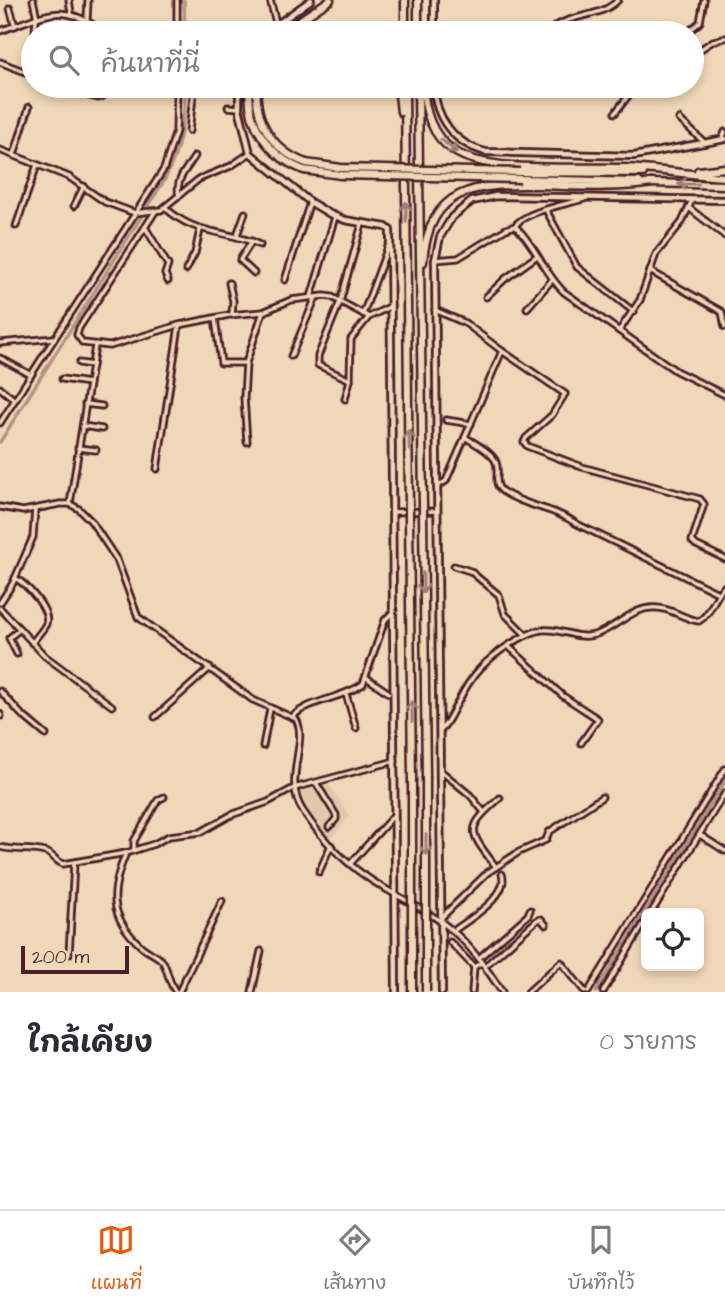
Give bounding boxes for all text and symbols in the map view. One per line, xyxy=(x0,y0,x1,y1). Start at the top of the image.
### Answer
search box xyxy=(21,21,704,98)
icon: search xyxy=(45,41,83,79)
text: ค้นหาที่นี่ xyxy=(101,46,200,82)
one-way arrow xyxy=(440,138,458,154)
one-way arrow xyxy=(677,178,700,191)
one-way arrow xyxy=(399,201,413,224)
one-way arrow xyxy=(402,429,415,452)
one-way arrow xyxy=(417,571,430,594)
one-way arrow xyxy=(405,699,418,722)
one-way arrow xyxy=(419,833,433,856)
map controls xyxy=(641,908,704,971)
button: locate xyxy=(641,908,704,971)
scale bar xyxy=(21,943,130,975)
text: 200 m xyxy=(32,944,89,971)
text: ใกล้เคียง xyxy=(28,1022,153,1064)
text: 0 รายการ xyxy=(599,1026,697,1058)
tab: แผนที่ xyxy=(91,1221,142,1297)
tab: เส้นทาง xyxy=(323,1221,386,1297)
tab: บันทึกไว้ xyxy=(568,1221,634,1297)

